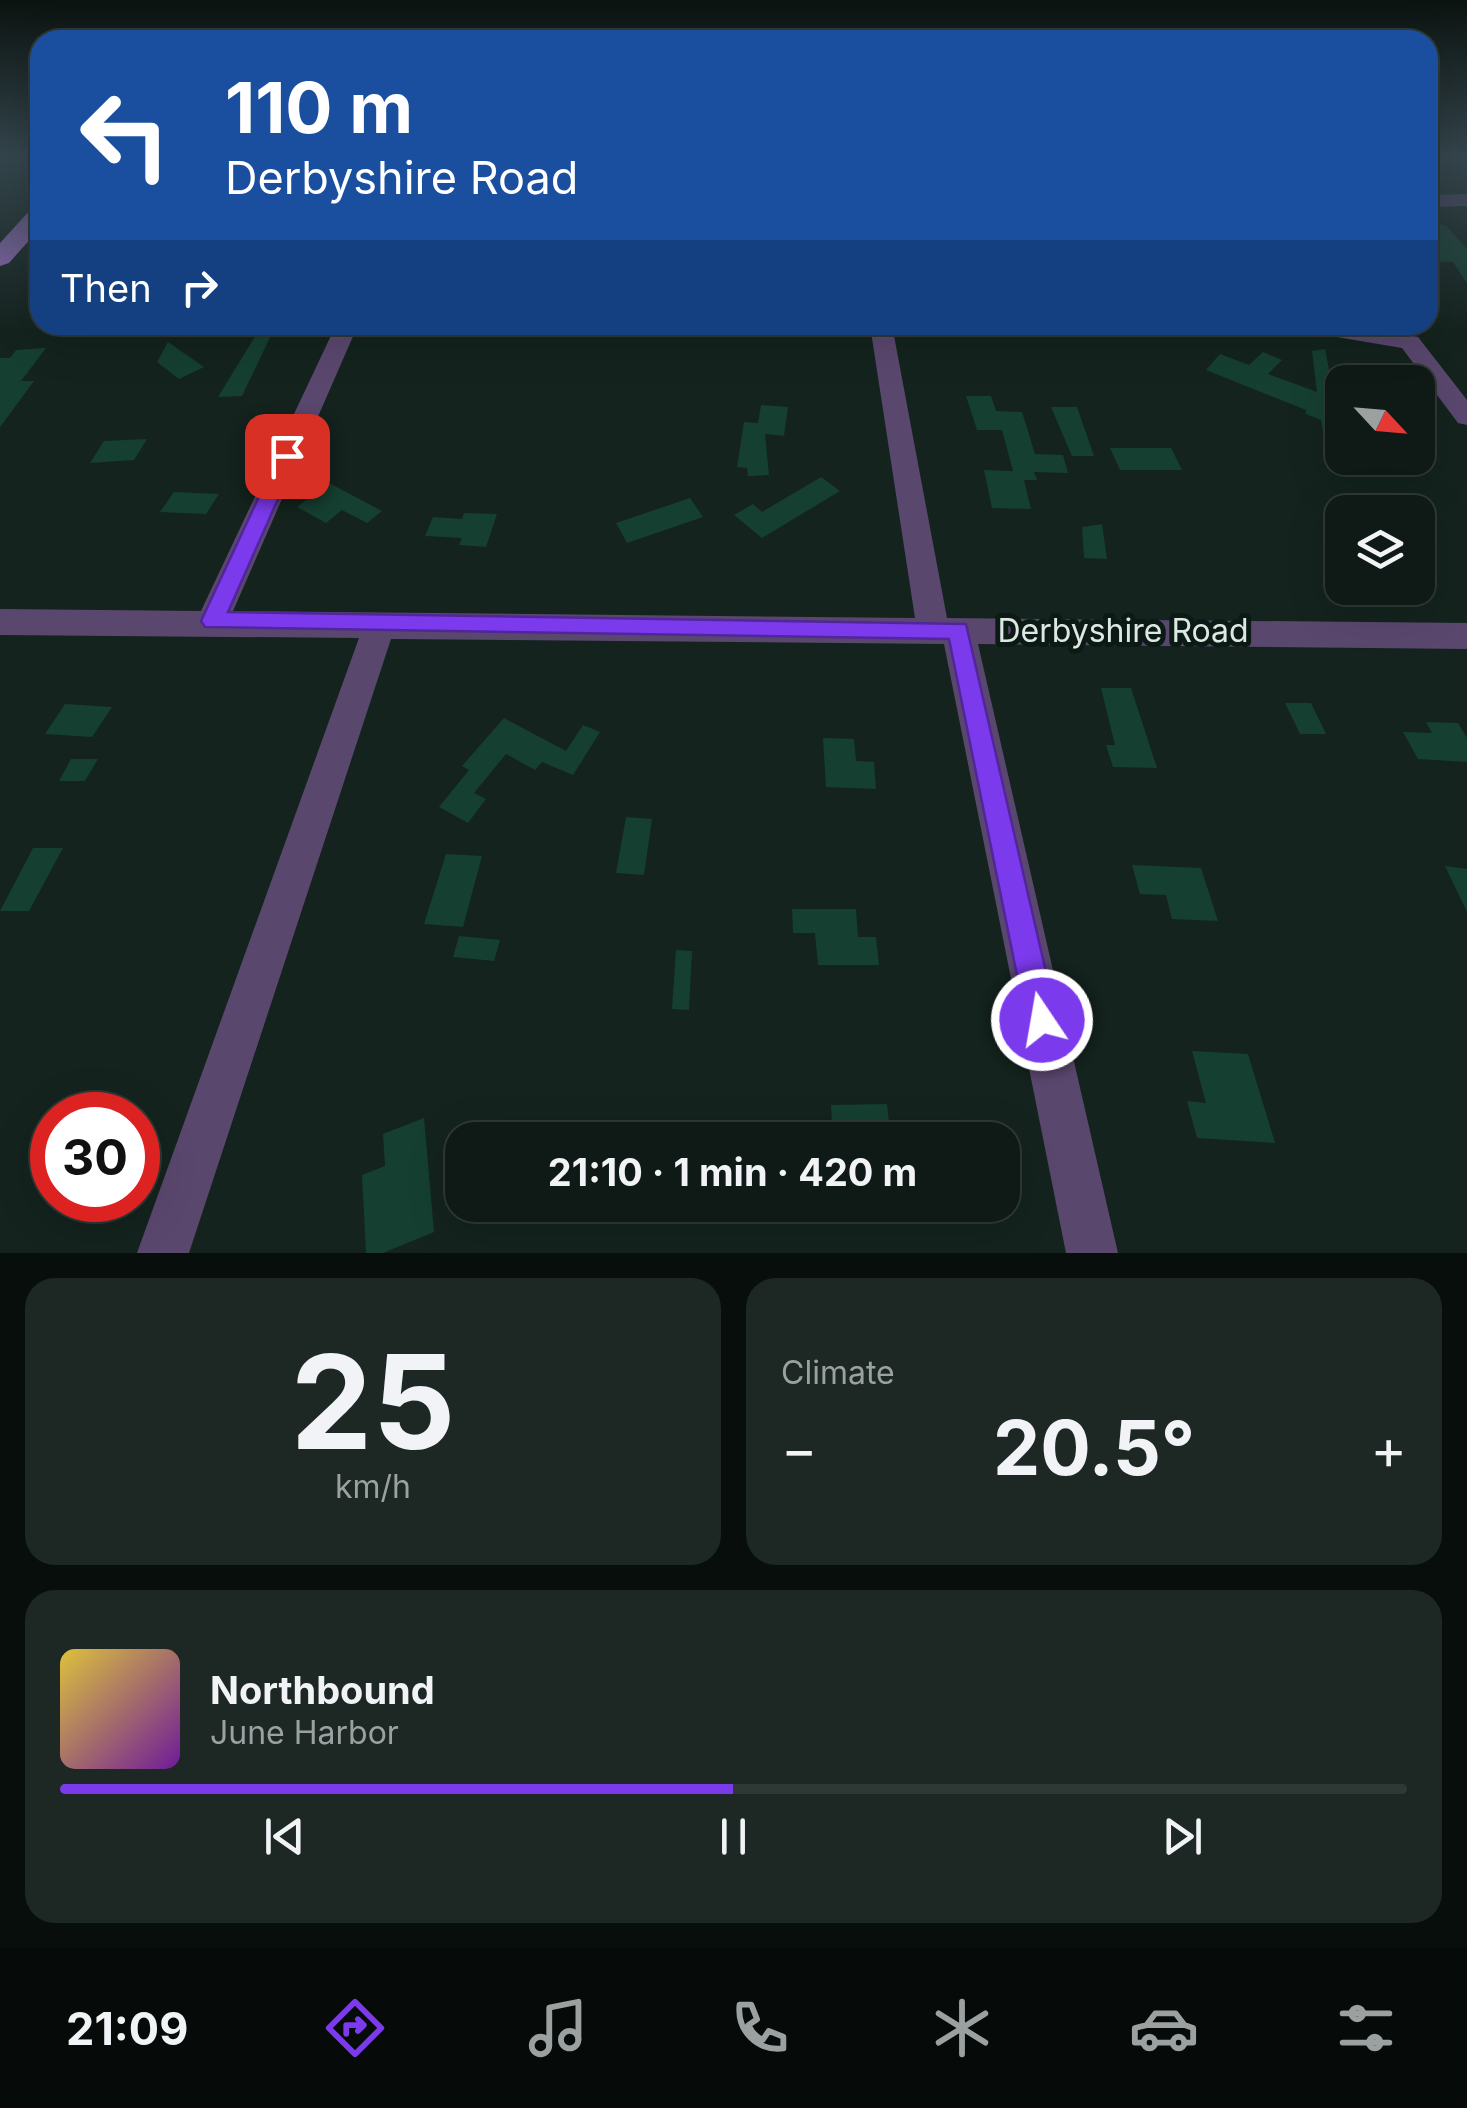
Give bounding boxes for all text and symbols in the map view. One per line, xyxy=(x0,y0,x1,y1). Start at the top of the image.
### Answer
text: 110 m xyxy=(225,65,413,150)
icon: left xyxy=(60,70,190,200)
text: Derbyshire Road xyxy=(225,150,578,205)
icon: right xyxy=(172,260,227,315)
text: Then xyxy=(60,265,152,311)
north arrow xyxy=(1325,365,1435,475)
map controls xyxy=(1325,365,1435,605)
pin xyxy=(245,414,330,499)
icon: arrive xyxy=(260,429,315,484)
button: layers xyxy=(1325,495,1435,605)
street label: Derbyshire Road xyxy=(997,611,1249,650)
position arrow xyxy=(990,968,1094,1072)
speed limit sign: 30 xyxy=(30,1092,160,1222)
text: 21:10 · 1 min · 420 m xyxy=(548,1149,917,1195)
text: 25 xyxy=(291,1323,455,1480)
text: Climate xyxy=(781,1353,895,1392)
text: 20.5° xyxy=(993,1402,1195,1493)
text: − xyxy=(781,1416,817,1482)
text: + xyxy=(1371,1416,1407,1482)
text: km/h xyxy=(335,1467,411,1506)
text: Northbound xyxy=(210,1667,435,1713)
text: June Harbor xyxy=(210,1713,399,1752)
icon: previous xyxy=(257,1809,312,1864)
icon: pause xyxy=(706,1809,761,1864)
icon: next xyxy=(1155,1809,1210,1864)
icon: directions xyxy=(320,1993,390,2063)
icon: music xyxy=(523,1993,593,2063)
icon: phone xyxy=(725,1993,795,2063)
icon: climate xyxy=(927,1993,997,2063)
icon: car xyxy=(1129,1993,1199,2063)
icon: filters xyxy=(1331,1993,1401,2063)
text: 21:09 xyxy=(66,2001,188,2056)

